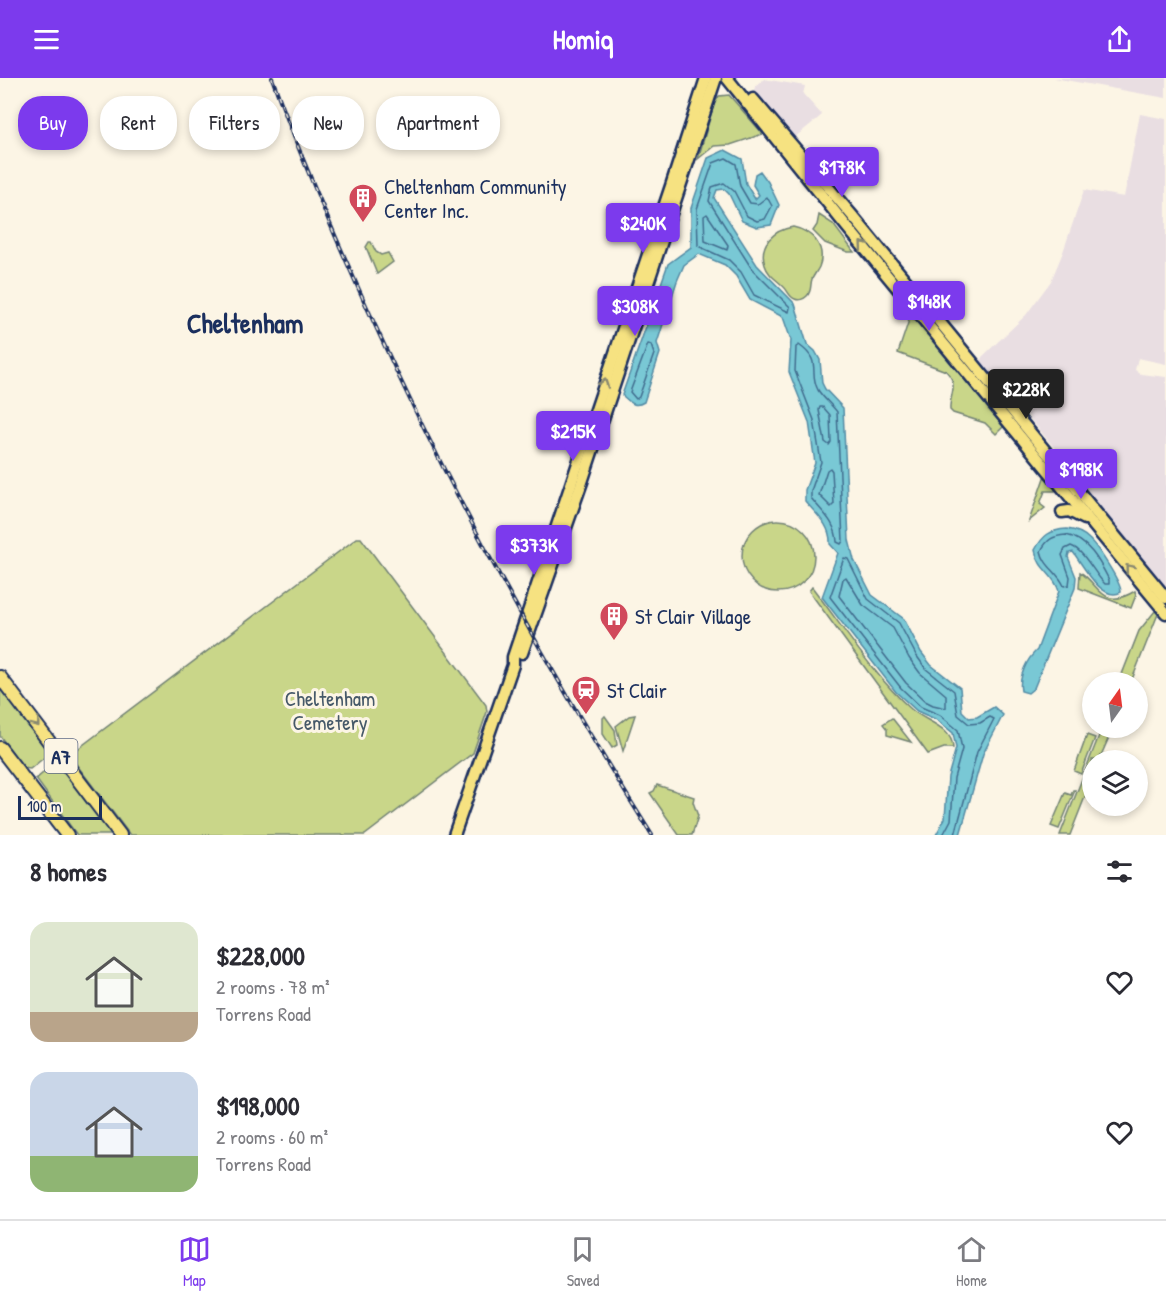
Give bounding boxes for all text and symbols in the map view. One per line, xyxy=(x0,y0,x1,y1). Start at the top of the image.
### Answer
text: Homiq xyxy=(553,21,613,57)
icon: menu xyxy=(30,23,63,56)
icon: share xyxy=(1103,23,1136,56)
chip: Buy xyxy=(18,96,88,150)
chip: Rent xyxy=(100,96,177,150)
chip: Filters xyxy=(189,96,280,150)
chip: New xyxy=(292,96,364,150)
chip: Apartment xyxy=(376,96,500,150)
pin: $178K xyxy=(800,147,884,198)
text: $178K xyxy=(819,153,865,180)
place label: Cheltenham Community Center Inc. xyxy=(384,172,567,225)
building icon: Cheltenham Community Center Inc. xyxy=(347,182,379,224)
pin: $240K xyxy=(601,203,685,254)
text: $240K xyxy=(620,209,666,236)
one-way arrow xyxy=(859,241,870,252)
pin: $148K xyxy=(887,281,971,332)
pin: $308K xyxy=(593,286,677,337)
text: $148K xyxy=(907,287,951,314)
text: $308K xyxy=(611,292,659,319)
district label: Cheltenham xyxy=(187,305,303,341)
pin: $228K xyxy=(984,369,1068,420)
text: $228K xyxy=(1002,375,1050,402)
one-way arrow xyxy=(597,378,610,389)
pin: $215K xyxy=(531,411,615,462)
text: $215K xyxy=(550,417,596,444)
pin: $198K xyxy=(1039,449,1123,500)
text: $198K xyxy=(1059,455,1103,482)
pin: $373K xyxy=(492,525,576,576)
text: $373K xyxy=(510,531,558,558)
one-way arrow xyxy=(1125,564,1136,575)
building icon: St Clair Village xyxy=(598,600,630,642)
place label: St Clair Village xyxy=(635,602,751,631)
north arrow xyxy=(1082,672,1148,738)
map controls xyxy=(1082,672,1148,816)
station icon: St Clair xyxy=(570,674,602,716)
place label: St Clair xyxy=(607,676,667,705)
park label: Cheltenham Cemetery xyxy=(285,684,375,737)
one-way arrow xyxy=(28,717,39,728)
road number: A7 xyxy=(44,739,78,773)
button: layers xyxy=(1082,750,1148,816)
scale bar xyxy=(18,793,102,820)
text: 100 m xyxy=(27,795,62,817)
text: 8 homes xyxy=(30,854,107,889)
icon: filters xyxy=(1103,855,1136,888)
text: $228,000 xyxy=(216,938,305,973)
icon: home xyxy=(78,946,150,1018)
icon: heart xyxy=(1103,966,1136,999)
text: 2 rooms · 78 m² xyxy=(216,973,330,1000)
text: Torrens Road xyxy=(216,1000,311,1027)
text: $198,000 xyxy=(216,1088,300,1123)
icon: home xyxy=(78,1096,150,1168)
icon: heart xyxy=(1103,1116,1136,1149)
text: 2 rooms · 60 m² xyxy=(216,1123,328,1150)
text: Torrens Road xyxy=(216,1150,311,1177)
tab: Map xyxy=(178,1233,211,1291)
tab: Saved xyxy=(566,1233,599,1291)
tab: Home xyxy=(955,1233,988,1291)

